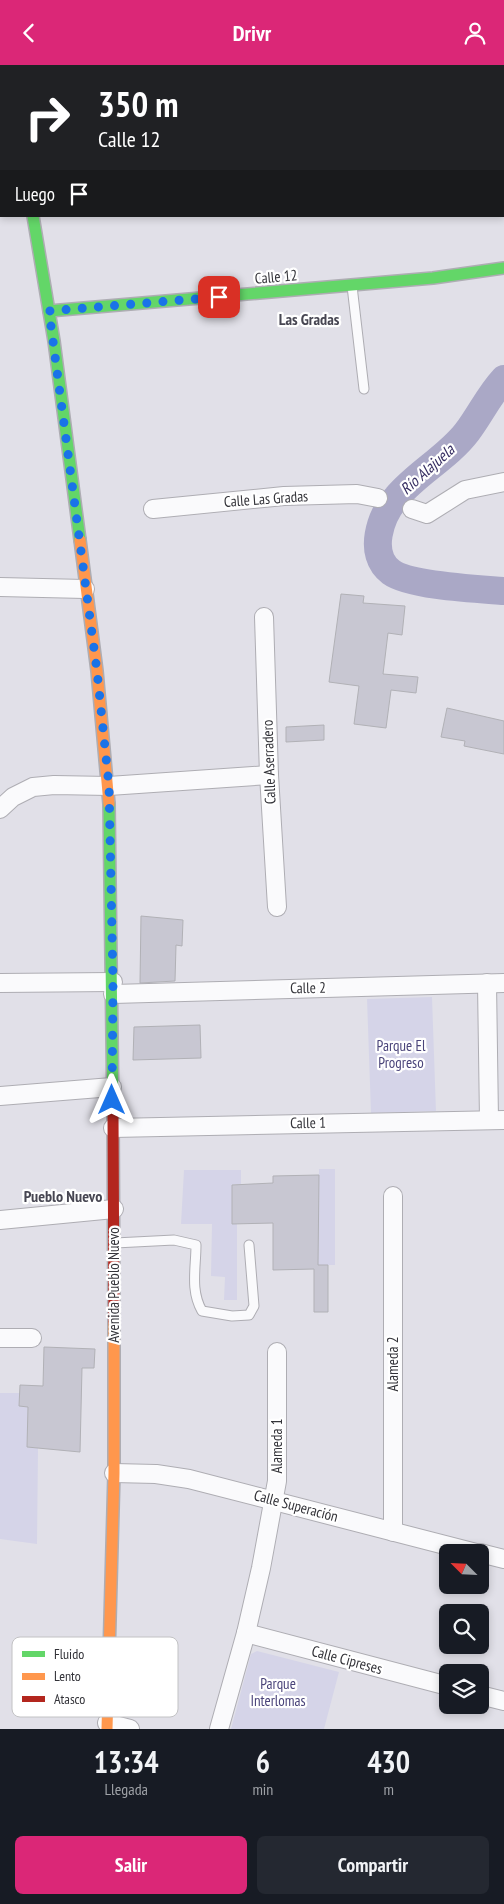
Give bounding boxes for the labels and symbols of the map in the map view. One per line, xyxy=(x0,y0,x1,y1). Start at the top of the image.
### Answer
street label: Calle 12 xyxy=(254,265,298,288)
pin xyxy=(198,276,240,318)
district label: Las Gradas xyxy=(279,309,340,329)
water label: Río Alajuela xyxy=(396,438,459,498)
street label: Calle Las Gradas xyxy=(223,486,309,511)
street label: Calle Aserradero xyxy=(258,719,279,805)
street label: Calle 2 xyxy=(290,978,326,997)
park label: Parque El Progreso xyxy=(377,1036,426,1072)
position arrow xyxy=(85,1073,137,1125)
street label: Calle 1 xyxy=(290,1113,326,1132)
district label: Pueblo Nuevo xyxy=(24,1186,102,1206)
street label: Avenida Pueblo Nuevo xyxy=(104,1227,123,1343)
street label: Alameda 2 xyxy=(383,1337,402,1391)
street label: Alameda 1 xyxy=(267,1419,286,1473)
street label: Calle Superación xyxy=(252,1485,340,1526)
north arrow xyxy=(439,1544,489,1594)
legend xyxy=(12,1637,178,1717)
street label: Calle Cipreses xyxy=(310,1641,385,1678)
text: Fluido xyxy=(54,1645,84,1663)
text: Lento xyxy=(54,1667,81,1685)
park label: Parque Interlomas xyxy=(250,1674,306,1710)
text: Atasco xyxy=(54,1690,85,1708)

